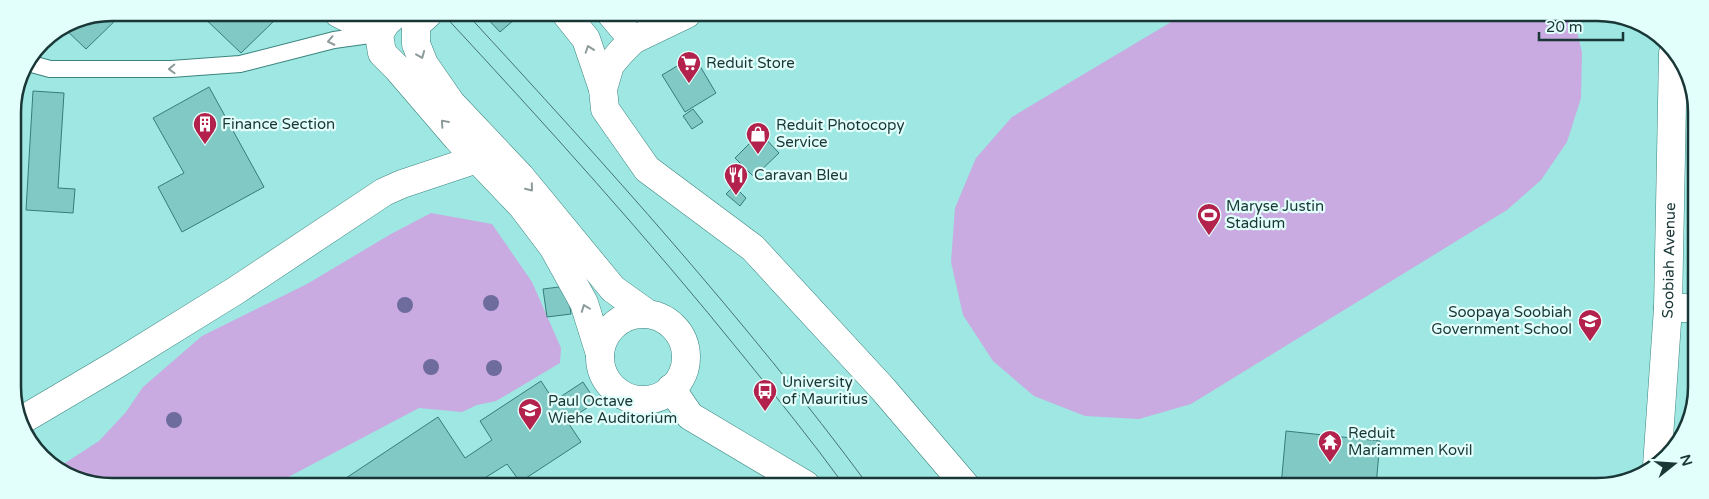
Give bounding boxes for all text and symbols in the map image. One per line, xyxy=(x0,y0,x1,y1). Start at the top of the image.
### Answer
scale bar xyxy=(1539,10,1623,42)
text: 20 m xyxy=(1546,18,1583,36)
one-way arrow xyxy=(327,35,336,46)
one-way arrow xyxy=(585,45,595,53)
one-way arrow xyxy=(415,50,425,59)
supermarket icon: Reduit Store xyxy=(676,50,702,84)
place label: Reduit Store xyxy=(706,54,795,72)
one-way arrow xyxy=(167,63,175,74)
building icon: Finance Section xyxy=(192,111,218,145)
place label: Finance Section xyxy=(222,115,335,133)
place label: Reduit Photocopy Service xyxy=(776,116,905,151)
one-way arrow xyxy=(441,120,450,129)
shop icon: Reduit Photocopy Service xyxy=(745,121,771,155)
restaurant icon: Caravan Bleu xyxy=(723,162,749,196)
place label: Caravan Bleu xyxy=(754,166,848,184)
one-way arrow xyxy=(525,182,533,191)
place label: Maryse Justin Stadium xyxy=(1226,197,1324,232)
sports icon: Maryse Justin Stadium xyxy=(1196,202,1222,236)
street label: Soobiah Avenue xyxy=(1658,202,1679,319)
place label: Soopaya Soobiah Government School xyxy=(1431,303,1572,338)
one-way arrow xyxy=(581,304,591,312)
school or university icon: Soopaya Soobiah Government School xyxy=(1577,308,1603,342)
place label: University of Mauritius xyxy=(782,373,868,408)
bus stop icon: University of Mauritius xyxy=(752,378,778,412)
place label: Paul Octave Wiehe Auditorium xyxy=(548,392,677,427)
school or university icon: Paul Octave Wiehe Auditorium xyxy=(517,397,543,431)
place label: Reduit Mariammen Kovil xyxy=(1348,424,1472,459)
temple icon: Reduit Mariammen Kovil xyxy=(1317,429,1343,463)
north arrow xyxy=(1649,439,1699,489)
text: N xyxy=(1676,452,1696,468)

